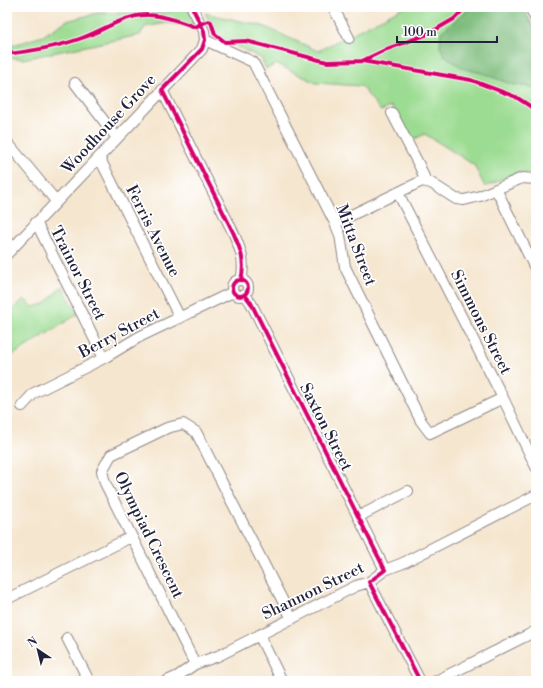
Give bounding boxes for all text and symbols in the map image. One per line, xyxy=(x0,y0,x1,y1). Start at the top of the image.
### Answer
scale bar xyxy=(397,18,497,44)
text: 100 m xyxy=(403,25,437,40)
street label: Woodhouse Grove xyxy=(57,70,160,179)
street label: Ferris Avenue xyxy=(121,182,185,280)
street label: Mitta Street xyxy=(331,201,381,289)
street label: Trainor Street xyxy=(46,223,110,324)
street label: Simmons Street xyxy=(446,266,516,378)
street label: Berry Street xyxy=(74,303,163,363)
street label: Saxton Street xyxy=(295,380,357,475)
street label: Olympiad Crescent xyxy=(110,468,188,602)
street label: Shannon Street xyxy=(259,557,368,624)
north arrow xyxy=(18,630,58,670)
text: N xyxy=(25,634,41,651)

